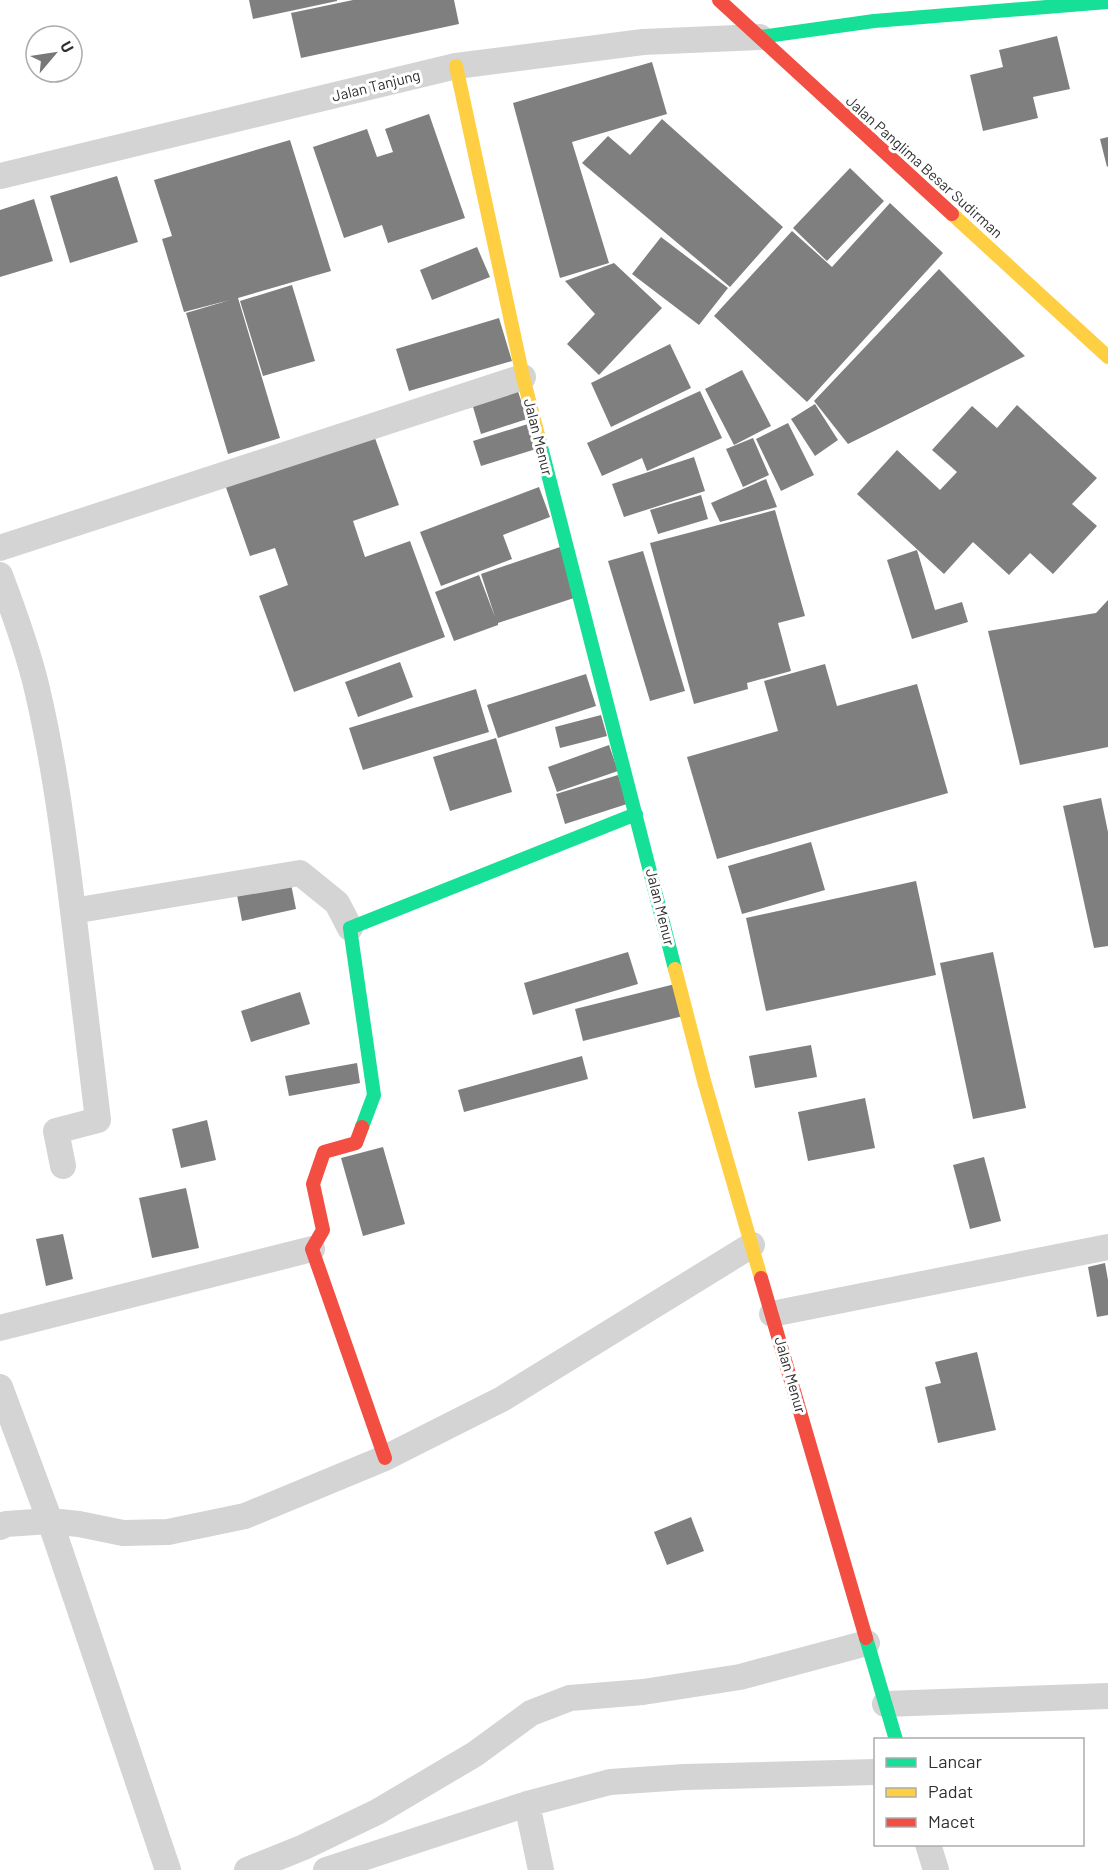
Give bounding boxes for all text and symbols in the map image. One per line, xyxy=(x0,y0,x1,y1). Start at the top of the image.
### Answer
north arrow xyxy=(24,24,84,84)
text: U xyxy=(57,37,78,55)
street label: Jalan Tanjung xyxy=(330,65,422,105)
street label: Jalan Panglima Besar Sudirman xyxy=(843,91,1007,241)
street label: Jalan Menur xyxy=(521,396,557,478)
street label: Jalan Menur xyxy=(643,866,679,948)
street label: Jalan Menur xyxy=(771,1334,811,1416)
legend xyxy=(874,1738,1084,1846)
text: Lancar xyxy=(928,1750,983,1772)
text: Padat xyxy=(928,1780,973,1802)
text: Macet xyxy=(928,1810,975,1832)

